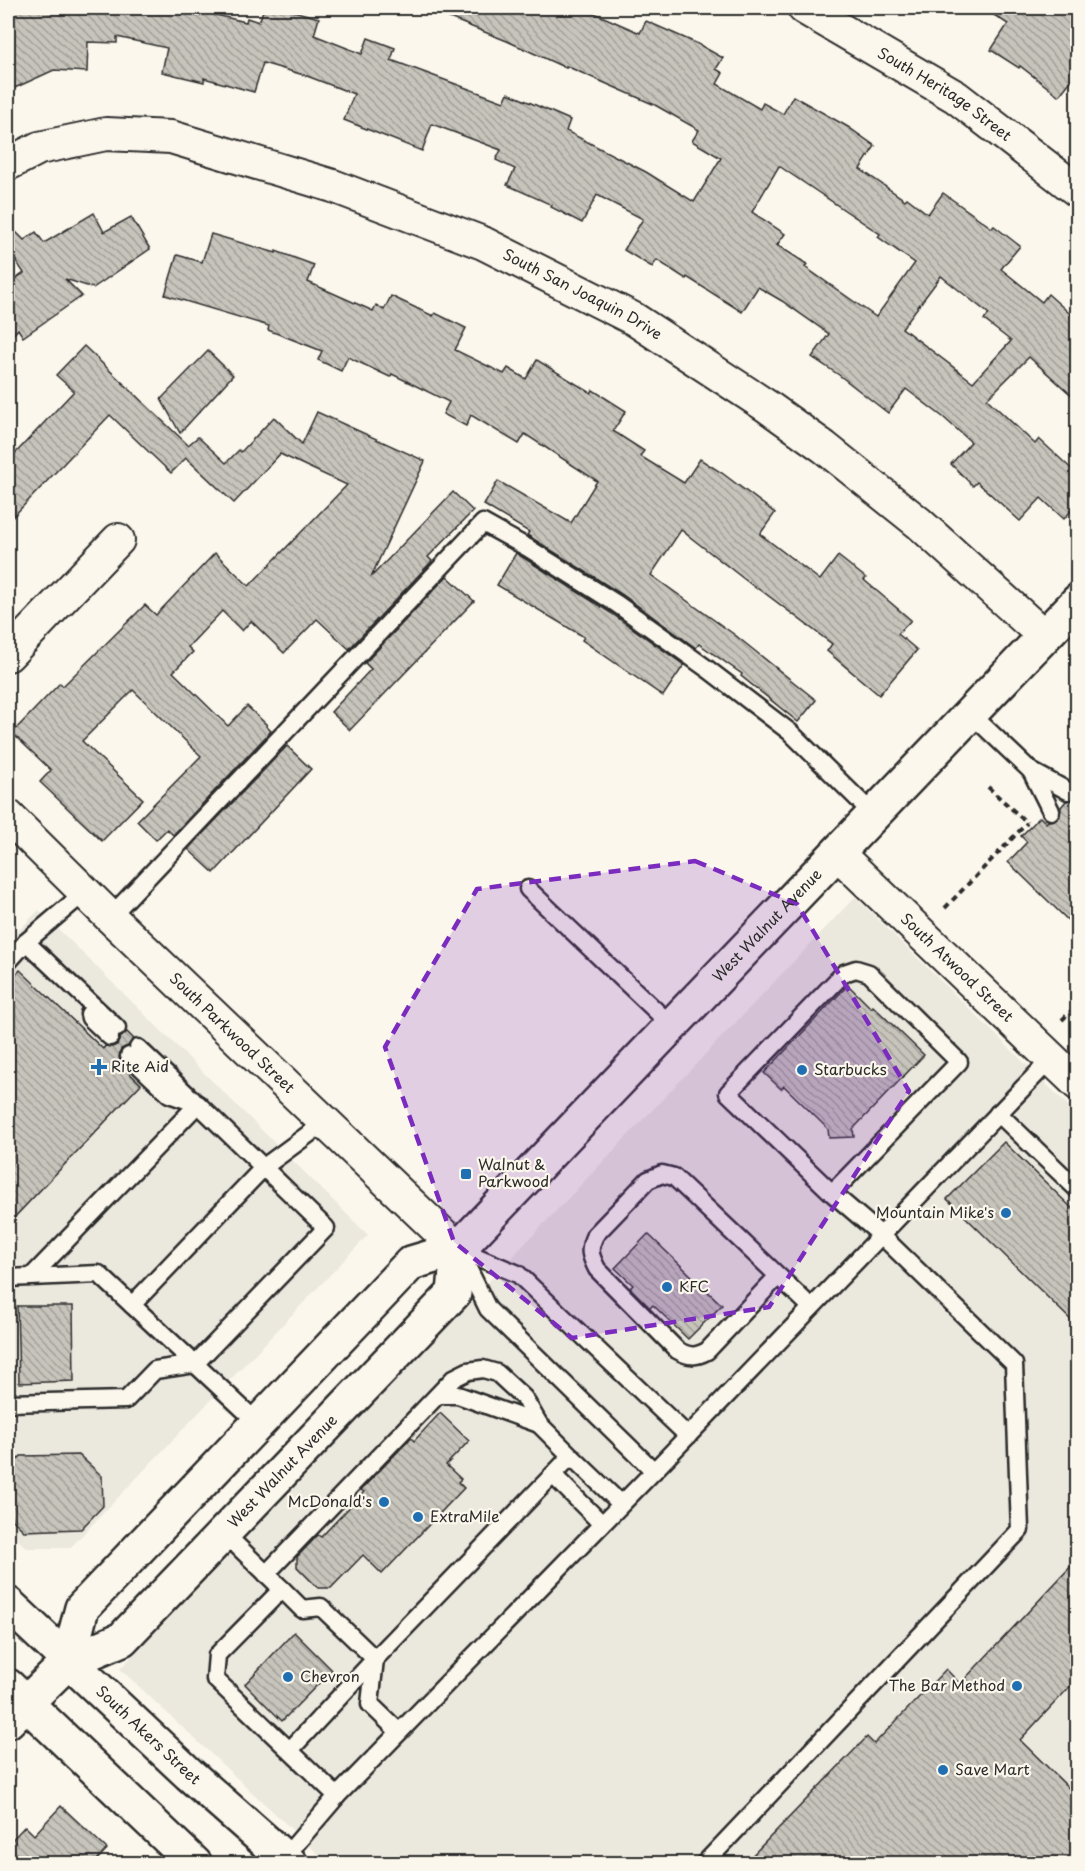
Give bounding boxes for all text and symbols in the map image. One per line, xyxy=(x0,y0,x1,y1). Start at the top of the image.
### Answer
street label: South Heritage Street xyxy=(874,41,1017,146)
street label: South San Joaquin Drive xyxy=(499,242,667,345)
street label: West Walnut Avenue xyxy=(706,863,826,987)
street label: South Atwood Street xyxy=(896,907,1020,1027)
street label: South Parkwood Street xyxy=(165,967,301,1098)
place label: Rite Aid xyxy=(111,1054,169,1077)
place label: Starbucks xyxy=(814,1057,887,1080)
marker: Rite Aid xyxy=(92,1060,106,1074)
marker: Starbucks xyxy=(795,1063,809,1077)
place label: Walnut & Parkwood xyxy=(478,1152,549,1192)
marker: Walnut & Parkwood xyxy=(459,1167,473,1181)
place label: Mountain Mike's xyxy=(876,1200,994,1223)
marker: Mountain Mike's xyxy=(999,1206,1013,1220)
place label: KFC xyxy=(679,1274,709,1297)
marker: KFC xyxy=(660,1280,674,1294)
street label: West Walnut Avenue xyxy=(222,1408,342,1532)
place label: McDonald's xyxy=(288,1489,372,1512)
marker: McDonald's xyxy=(377,1495,391,1509)
place label: ExtraMile xyxy=(430,1504,500,1527)
marker: ExtraMile xyxy=(411,1510,425,1524)
place label: Chevron xyxy=(300,1664,360,1687)
marker: Chevron xyxy=(281,1670,295,1684)
place label: The Bar Method xyxy=(889,1673,1005,1696)
street label: South Akers Street xyxy=(91,1679,206,1789)
marker: The Bar Method xyxy=(1010,1679,1024,1693)
place label: Save Mart xyxy=(955,1757,1030,1780)
marker: Save Mart xyxy=(936,1763,950,1777)

